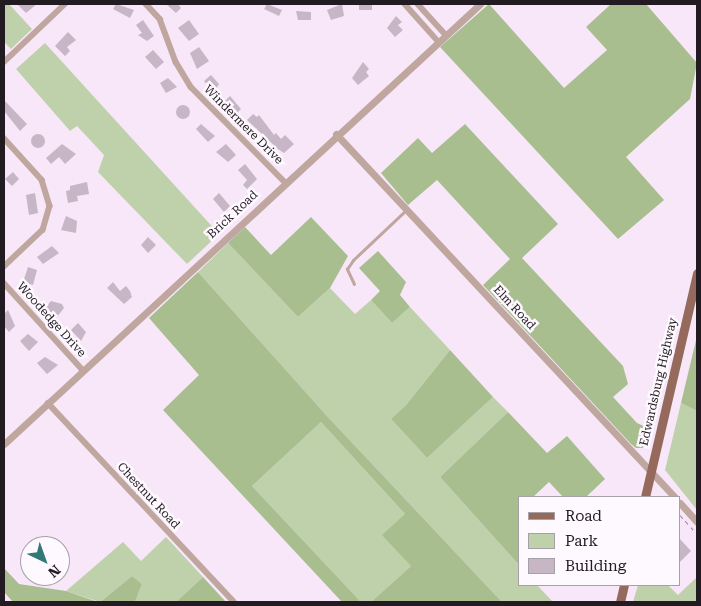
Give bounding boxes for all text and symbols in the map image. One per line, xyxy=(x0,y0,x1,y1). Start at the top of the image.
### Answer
street label: Windermere Drive xyxy=(200,82,286,168)
street label: Brick Road xyxy=(205,188,261,242)
street label: Woodedge Drive xyxy=(14,280,88,360)
street label: Elm Road xyxy=(490,283,538,333)
street label: Edwardsburg Highway xyxy=(637,317,681,447)
street label: Chestnut Road xyxy=(114,460,182,532)
legend xyxy=(518,496,681,586)
text: Road xyxy=(565,507,602,525)
text: Park xyxy=(565,532,598,550)
north arrow xyxy=(20,536,70,586)
text: Building xyxy=(565,557,626,575)
text: N xyxy=(45,562,64,581)

